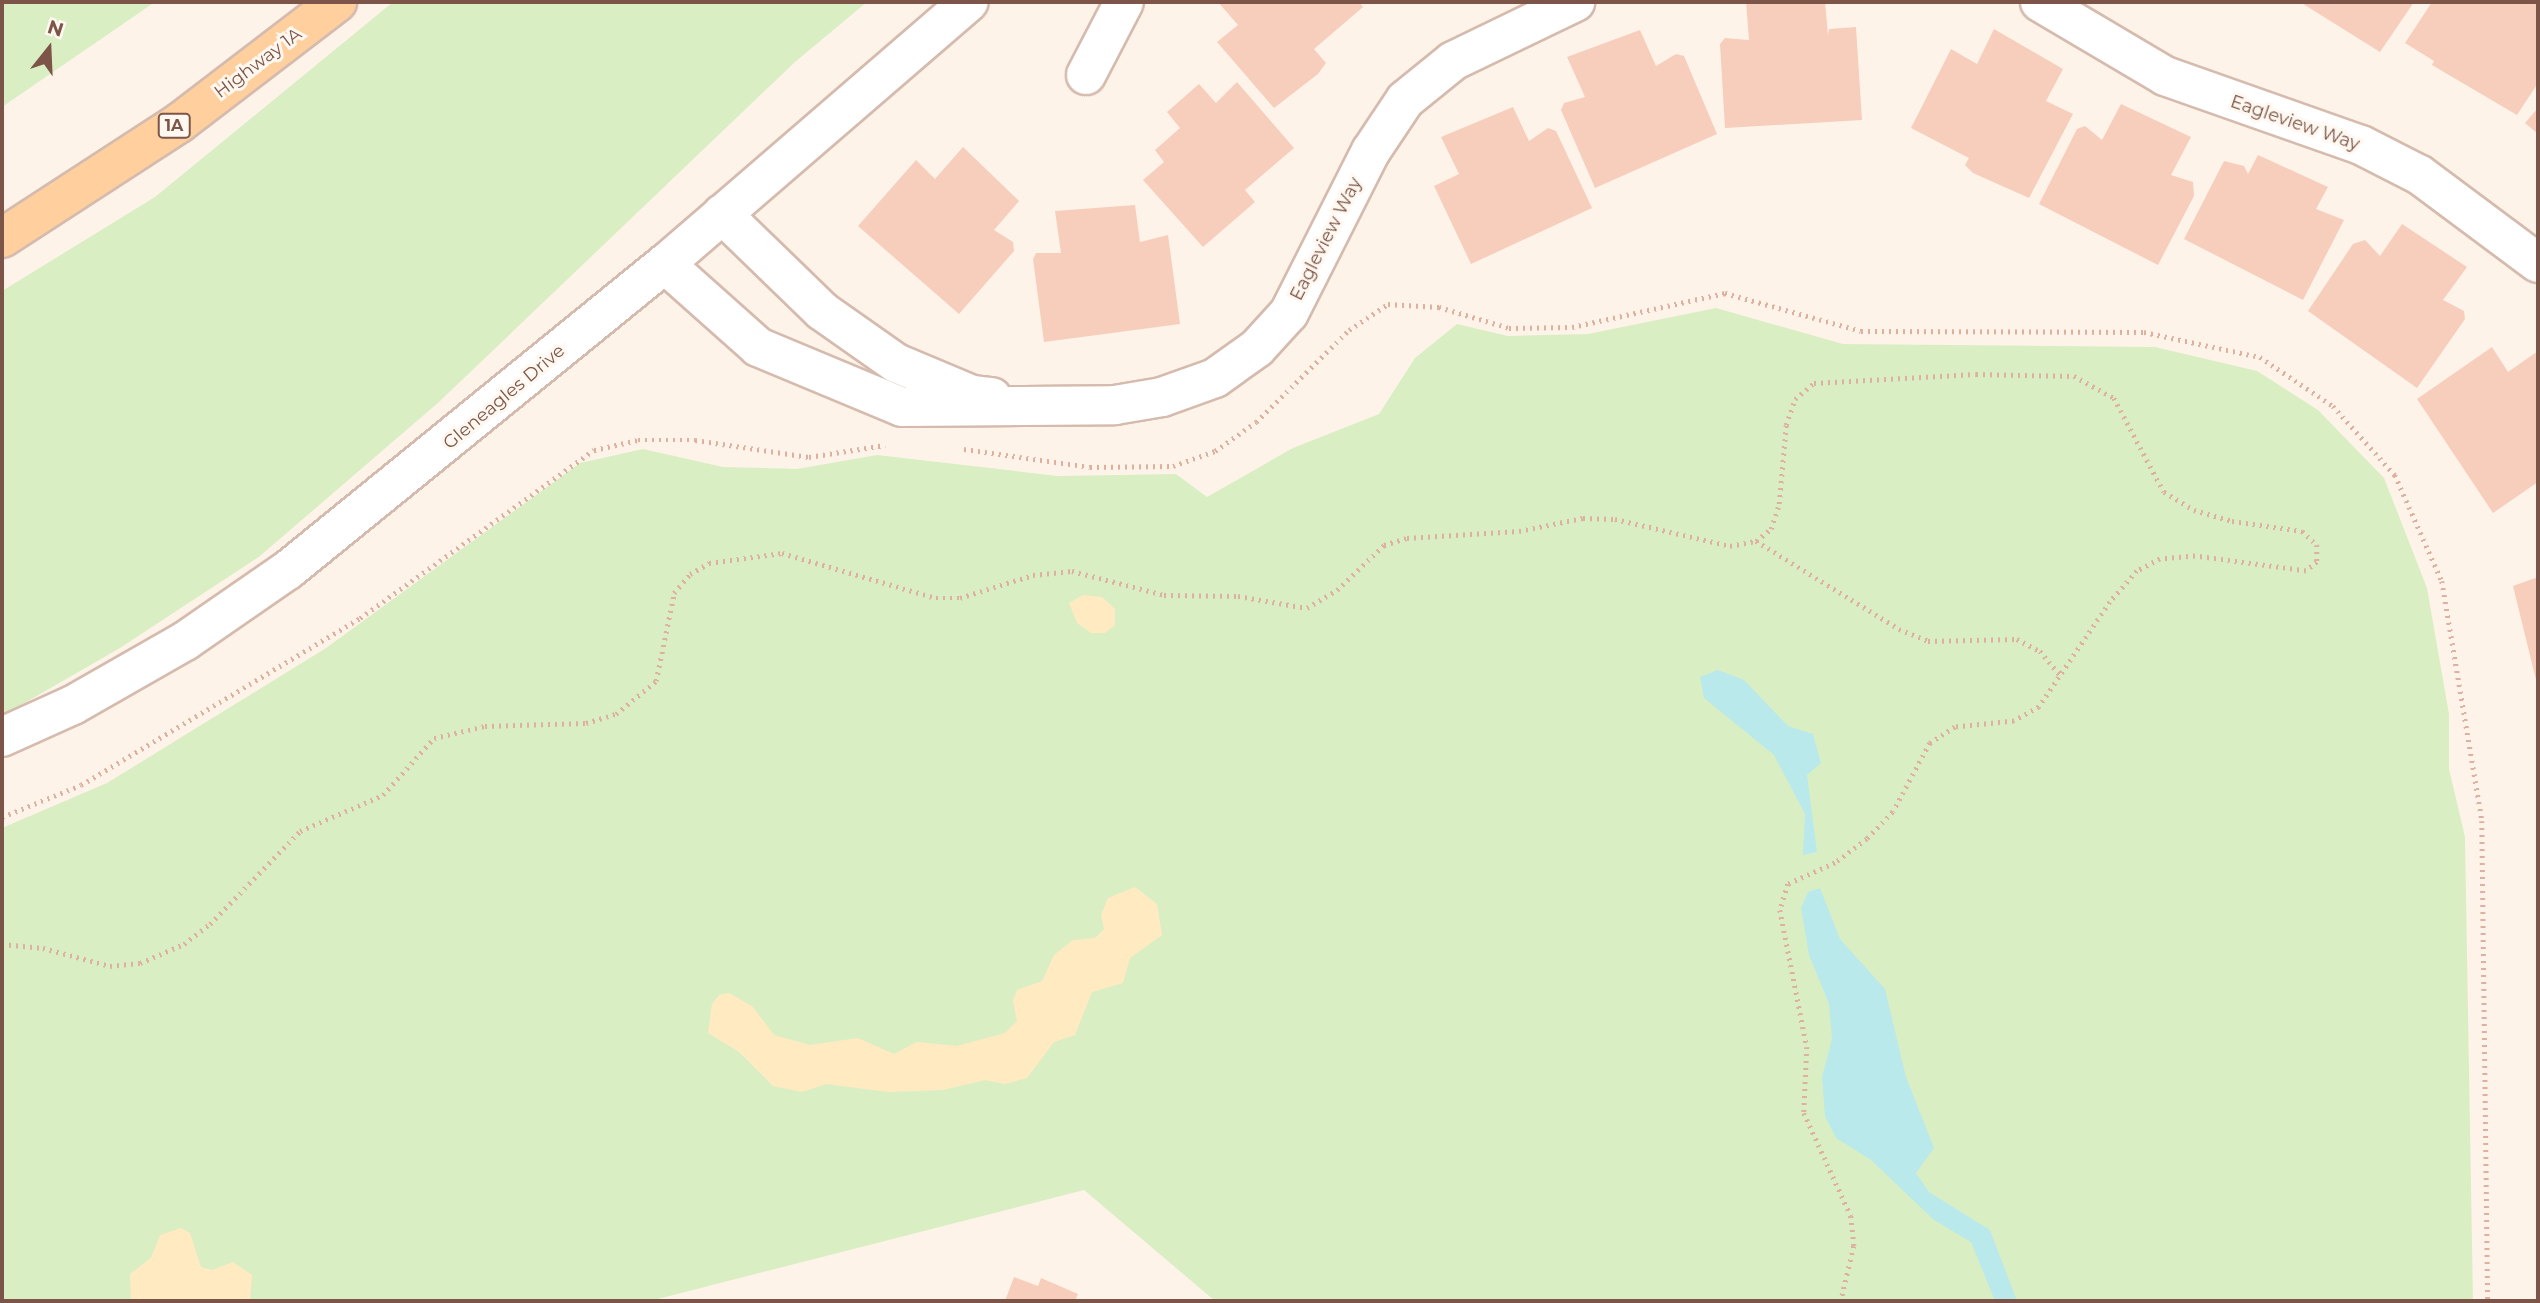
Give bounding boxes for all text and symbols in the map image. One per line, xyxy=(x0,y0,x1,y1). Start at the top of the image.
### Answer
north arrow xyxy=(14,14,84,84)
text: N xyxy=(45,15,66,42)
street label: Highway 1A xyxy=(210,23,306,103)
street label: Eagleview Way xyxy=(2228,91,2362,155)
road number: 1A xyxy=(156,114,192,138)
street label: Eagleview Way xyxy=(1286,174,1366,304)
street label: Gleneagles Drive xyxy=(439,340,569,454)

